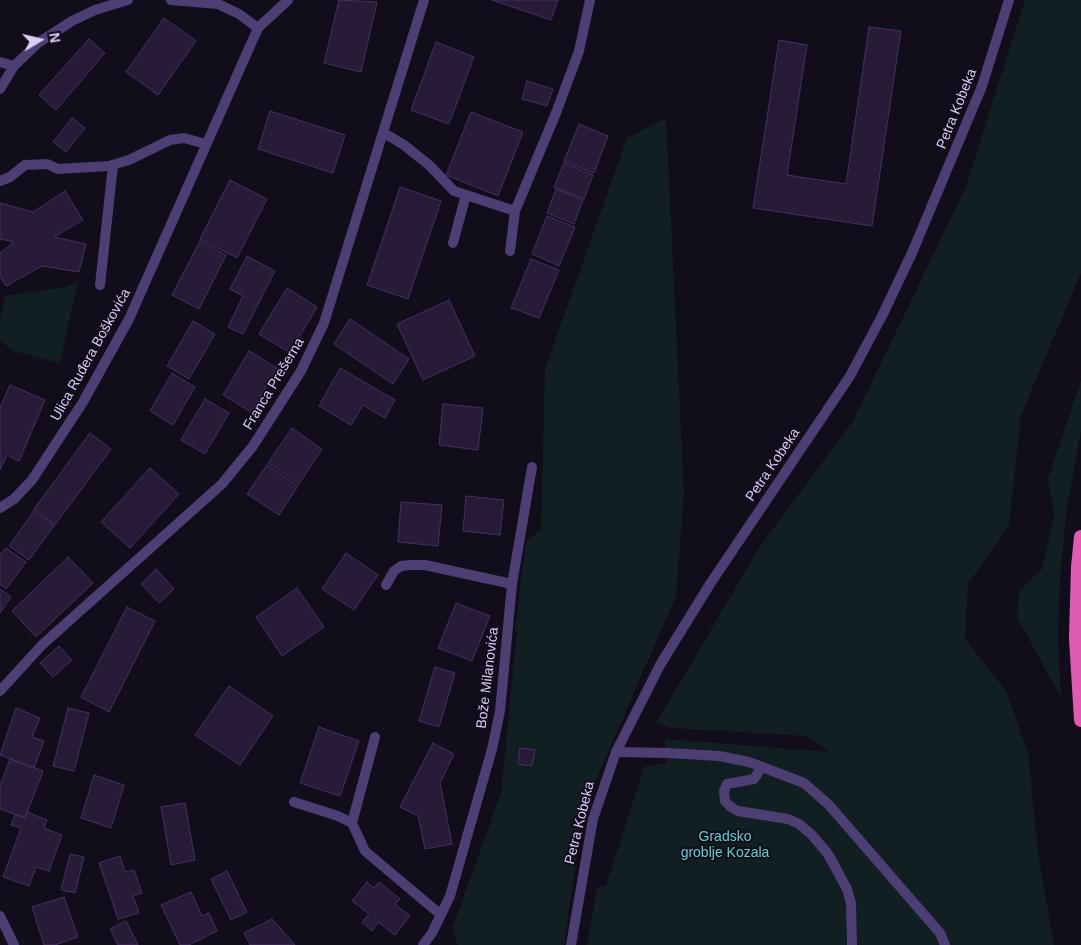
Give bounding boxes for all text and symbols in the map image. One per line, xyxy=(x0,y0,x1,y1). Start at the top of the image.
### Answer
north arrow xyxy=(15,15,65,65)
text: N xyxy=(46,31,64,44)
street label: Petra Kobeka xyxy=(933,67,981,151)
street label: Ulica Ruđera Boškovića xyxy=(48,286,134,424)
street label: Franca Prešerna xyxy=(240,335,308,433)
street label: Petra Kobeka xyxy=(742,425,804,505)
street label: Bože Milanovića xyxy=(473,626,503,730)
street label: Petra Kobeka xyxy=(562,780,598,866)
park label: Gradsko groblje Kozala xyxy=(681,829,769,862)

